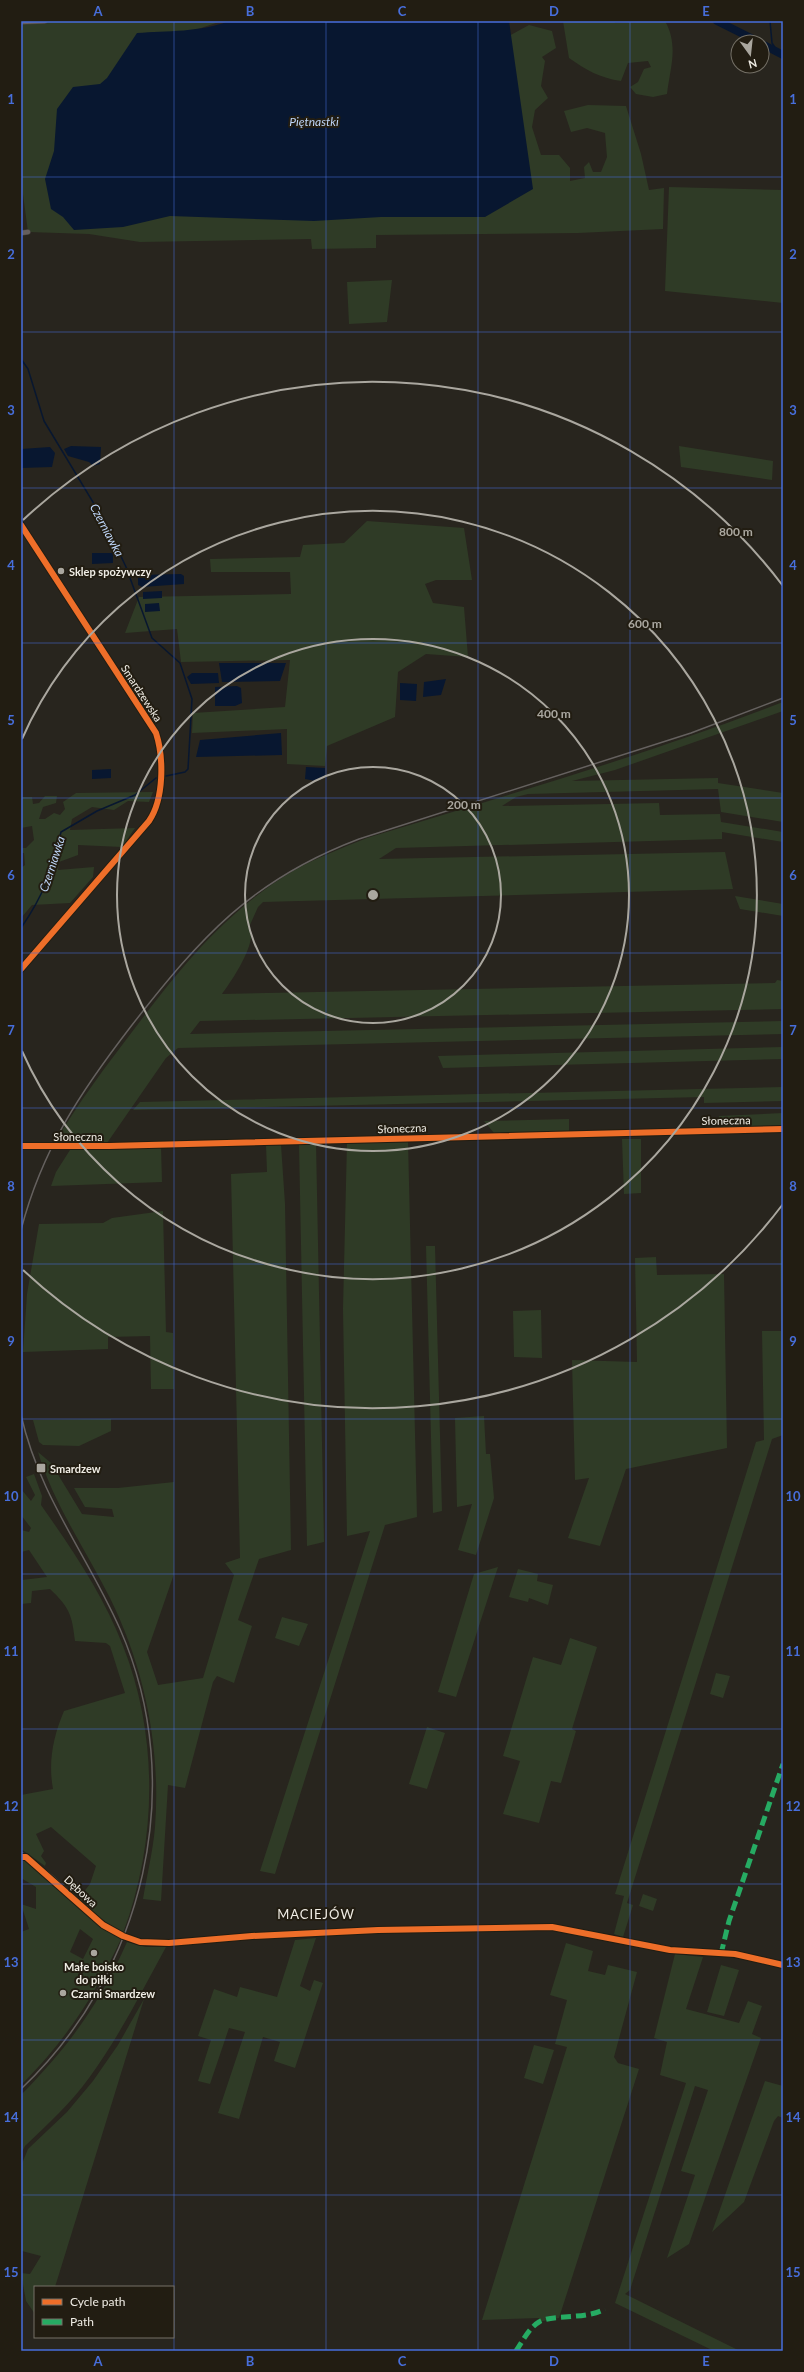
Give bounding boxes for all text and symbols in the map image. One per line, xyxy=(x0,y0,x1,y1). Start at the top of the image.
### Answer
text: A xyxy=(92,3,103,19)
text: B xyxy=(246,3,255,19)
text: C xyxy=(398,3,407,19)
text: D xyxy=(549,3,559,19)
text: E xyxy=(702,3,710,19)
north arrow xyxy=(730,34,770,74)
text: N xyxy=(747,57,758,72)
text: 1 xyxy=(7,91,15,107)
text: 1 xyxy=(789,91,797,107)
water label: Piętnastki xyxy=(289,114,339,129)
text: 2 xyxy=(7,246,15,262)
text: 2 xyxy=(789,246,797,262)
text: 3 xyxy=(7,402,15,418)
text: 3 xyxy=(789,402,797,418)
water label: Czerniawka xyxy=(87,501,127,559)
text: 800 m xyxy=(719,524,753,539)
text: 4 xyxy=(7,557,15,573)
text: 4 xyxy=(789,557,797,573)
place label: Sklep spożywczy xyxy=(69,565,152,578)
marker: Sklep spożywczy xyxy=(56,566,66,576)
text: 600 m xyxy=(628,616,662,631)
street label: Smardzewska xyxy=(119,662,165,724)
text: 400 m xyxy=(537,706,571,721)
text: 5 xyxy=(7,712,15,728)
text: 5 xyxy=(789,712,797,728)
text: 200 m xyxy=(447,797,481,812)
water label: Czerniawka xyxy=(36,834,68,894)
text: 6 xyxy=(7,867,15,883)
text: 6 xyxy=(789,867,797,883)
centre of rings xyxy=(366,888,380,902)
text: 7 xyxy=(7,1022,15,1038)
text: 7 xyxy=(789,1022,797,1038)
street label: Słoneczna xyxy=(701,1113,751,1127)
street label: Słoneczna xyxy=(377,1121,427,1135)
street label: Słoneczna xyxy=(53,1130,103,1143)
text: 8 xyxy=(7,1178,15,1194)
text: 8 xyxy=(789,1178,797,1194)
text: 9 xyxy=(7,1333,15,1349)
text: 9 xyxy=(789,1333,797,1349)
marker: Smardzew xyxy=(35,1462,47,1474)
place label: Smardzew xyxy=(50,1462,101,1475)
text: 10 xyxy=(3,1488,19,1504)
text: 10 xyxy=(785,1488,801,1504)
text: 11 xyxy=(3,1643,19,1659)
text: 11 xyxy=(785,1643,801,1659)
text: 12 xyxy=(3,1798,19,1814)
text: 12 xyxy=(785,1798,801,1814)
street label: Dębowa xyxy=(62,1872,100,1910)
district label: MACIEJÓW xyxy=(277,1906,355,1922)
marker: Małe boisko do piłki xyxy=(89,1948,99,1958)
text: 13 xyxy=(3,1954,19,1970)
text: 13 xyxy=(785,1954,801,1970)
place label: Małe boisko do piłki xyxy=(64,1960,124,1986)
place label: Czarni Smardzew xyxy=(71,1987,155,2000)
marker: Czarni Smardzew xyxy=(58,1988,68,1998)
text: 14 xyxy=(3,2109,19,2125)
text: 14 xyxy=(785,2109,801,2125)
text: 15 xyxy=(3,2264,19,2280)
text: 15 xyxy=(785,2264,801,2280)
legend xyxy=(34,2286,174,2338)
text: Cycle path xyxy=(70,2294,125,2309)
text: Path xyxy=(70,2314,94,2329)
text: A xyxy=(92,2353,103,2369)
text: B xyxy=(246,2353,255,2369)
text: C xyxy=(398,2353,407,2369)
text: D xyxy=(549,2353,559,2369)
text: E xyxy=(702,2353,710,2369)

